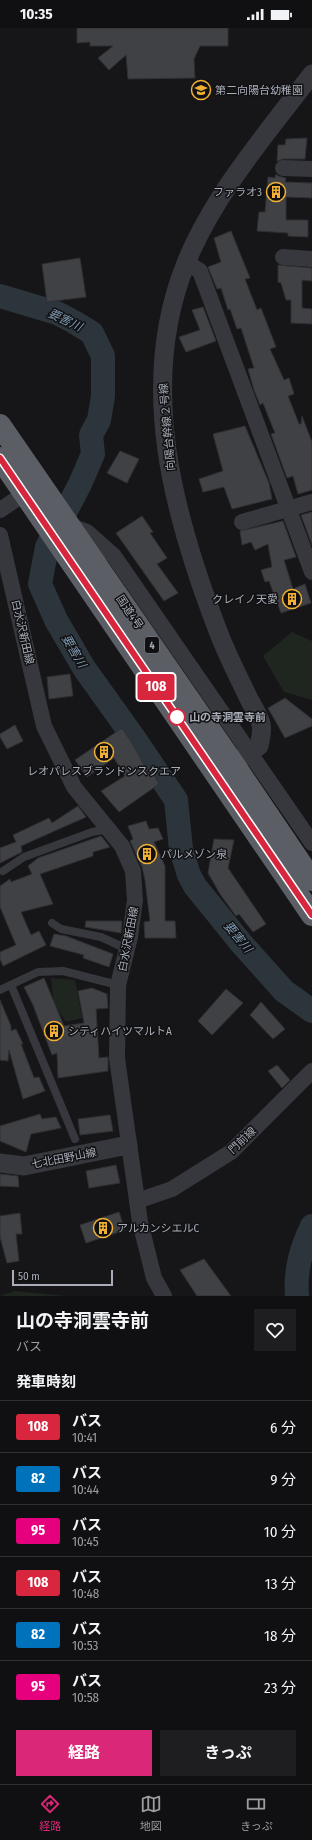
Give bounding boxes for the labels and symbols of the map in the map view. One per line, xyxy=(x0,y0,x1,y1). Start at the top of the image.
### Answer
school or university icon: 第二向陽台幼稚園 xyxy=(190,79,212,101)
place label: 第二向陽台幼稚園 xyxy=(215,84,303,97)
building icon: ファラオ3 xyxy=(265,181,287,203)
place label: ファラオ3 xyxy=(213,186,262,199)
water label: 要害川 xyxy=(46,306,86,335)
street label: 向陽台幹線２号線 xyxy=(157,383,178,471)
building icon: クレイノ天愛 xyxy=(281,588,303,610)
street label: 国道4号 xyxy=(113,593,146,632)
place label: クレイノ天愛 xyxy=(212,593,278,606)
street label: 白水沢新田線 xyxy=(9,598,36,666)
water label: 要害川 xyxy=(59,632,90,672)
road number: 4 xyxy=(145,637,159,653)
line badge: 108 xyxy=(133,674,179,700)
marker: 山の寺洞雲寺前 xyxy=(168,708,186,726)
place label: 山の寺洞雲寺前 xyxy=(189,711,266,724)
building icon: レオパレスブランドンスクエア xyxy=(93,741,115,763)
place label: レオパレスブランドンスクエア xyxy=(27,765,181,778)
building icon: パルメゾン泉 xyxy=(136,843,158,865)
place label: パルメゾン泉 xyxy=(161,848,228,861)
street label: 白水沢新田線 xyxy=(116,905,141,973)
water label: 要害川 xyxy=(221,919,256,957)
building icon: シティハイツマルトA xyxy=(43,1020,65,1042)
place label: シティハイツマルトA xyxy=(68,1025,172,1038)
street label: 門前線 xyxy=(226,1124,259,1156)
street label: 七北田野山線 xyxy=(30,1146,98,1171)
building icon: アルカンシエルC xyxy=(92,1217,114,1239)
place label: アルカンシエルC xyxy=(117,1222,200,1235)
scale bar xyxy=(12,1268,113,1287)

